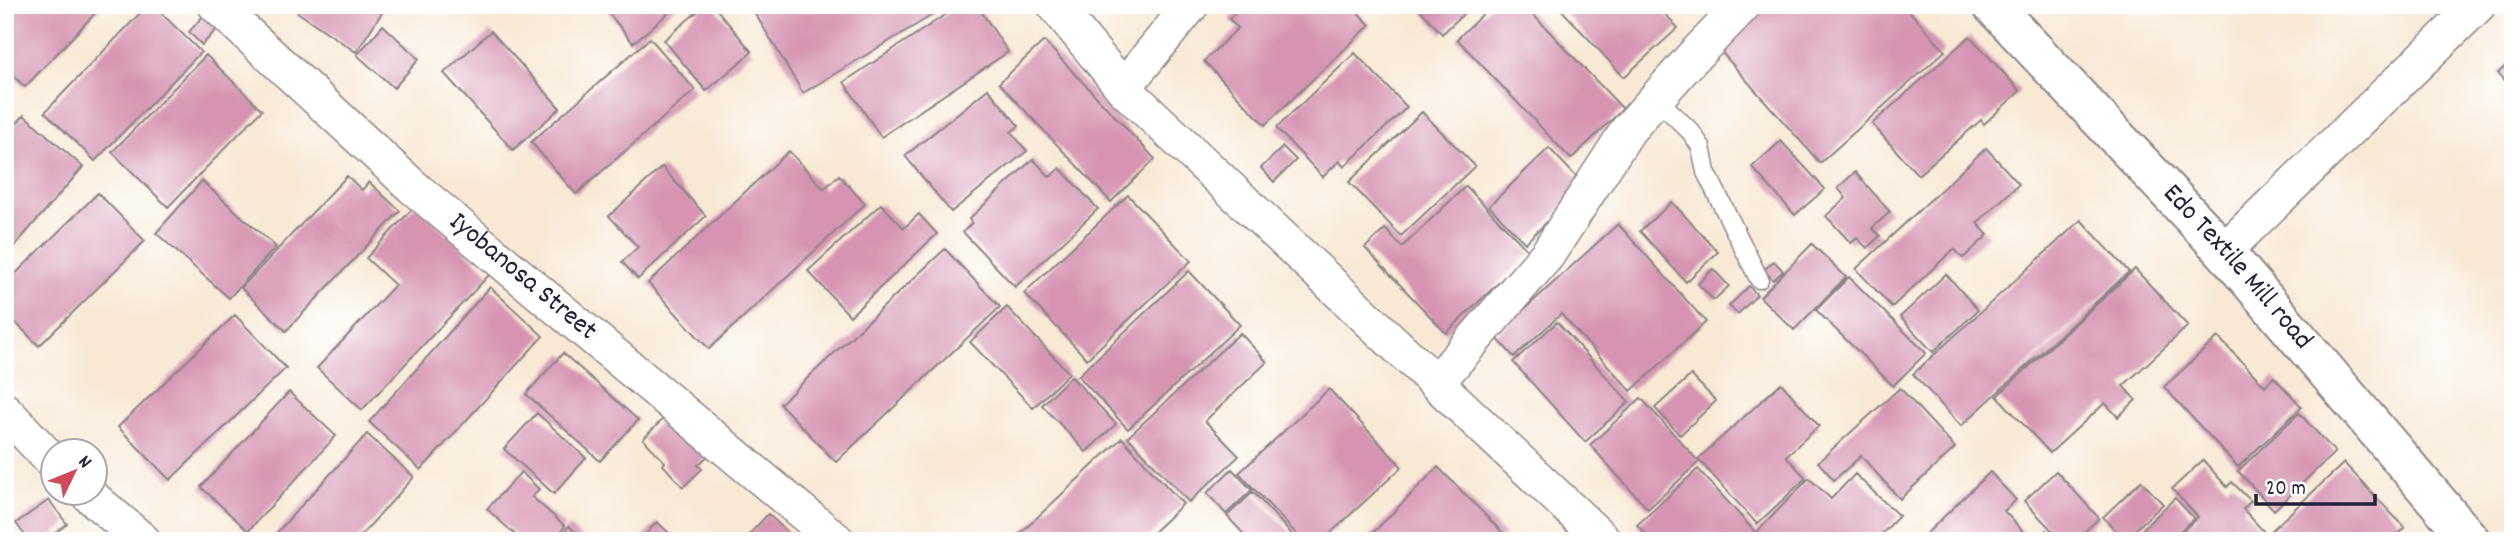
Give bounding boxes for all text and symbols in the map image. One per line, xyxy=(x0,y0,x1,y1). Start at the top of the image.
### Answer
street label: Edo Textile Mill road xyxy=(2152,176,2321,360)
street label: Iyobanosa Street xyxy=(439,204,605,352)
north arrow xyxy=(38,438,108,508)
text: N xyxy=(71,450,97,475)
scale bar xyxy=(2256,462,2374,506)
text: 20 m xyxy=(2266,475,2306,505)

